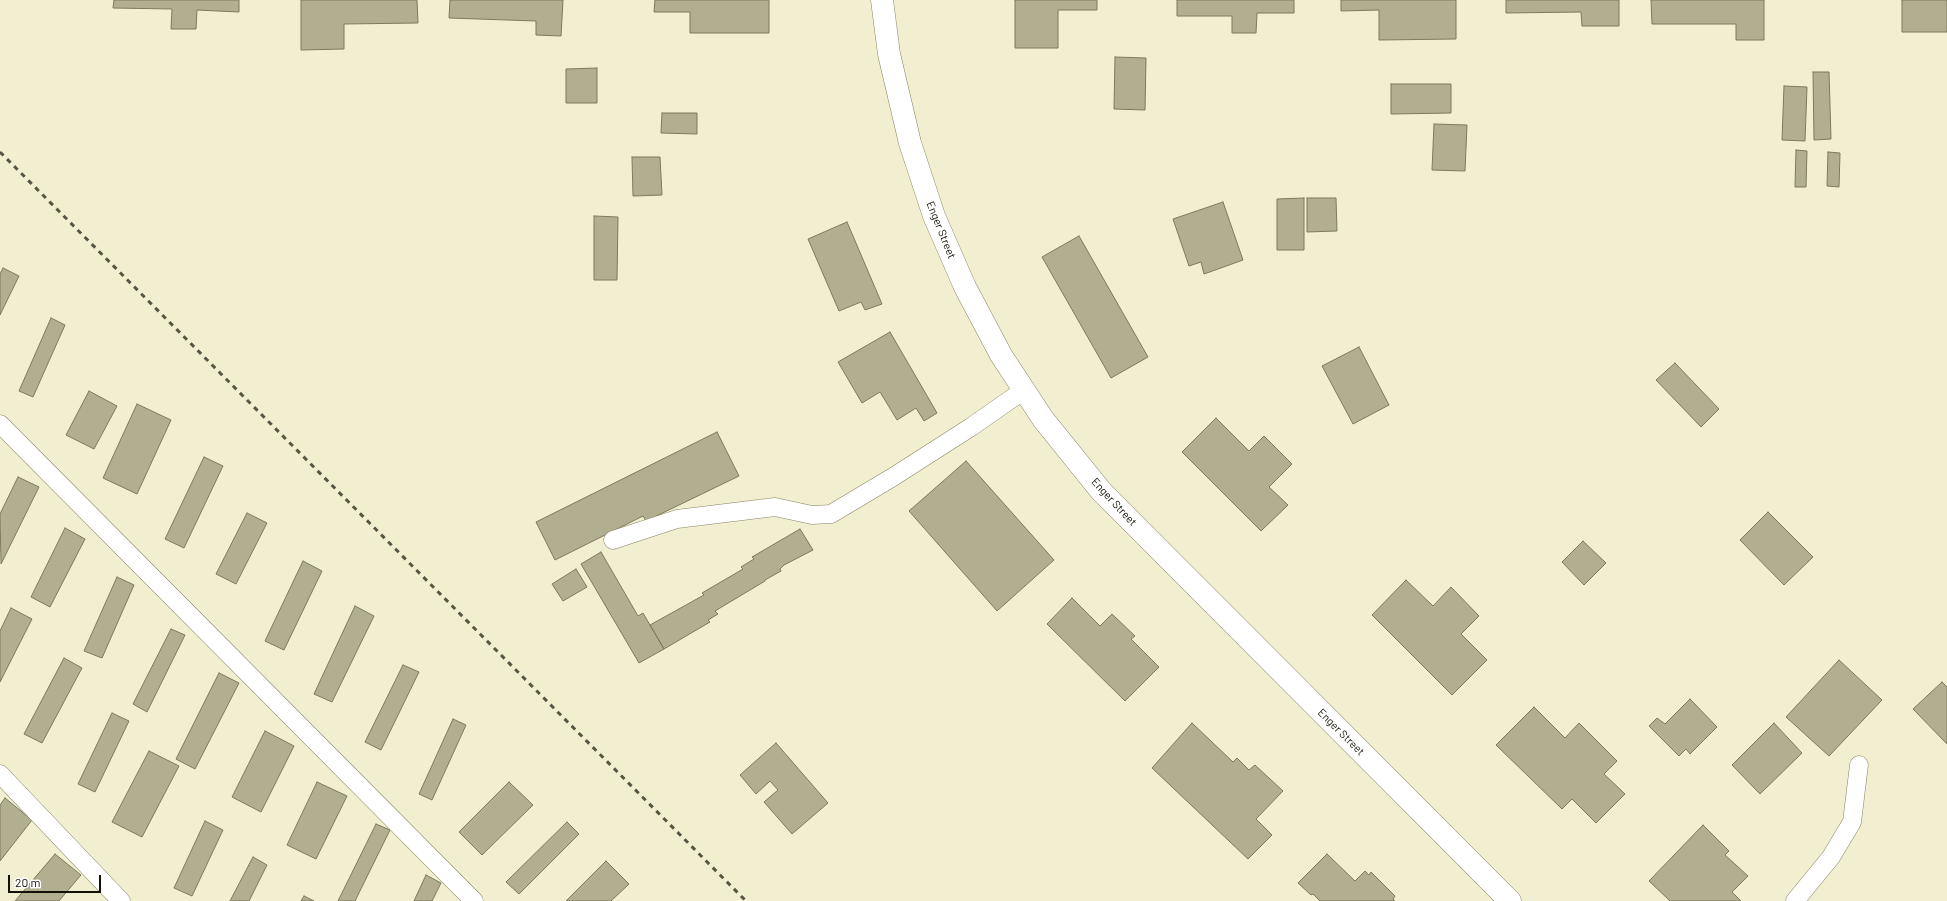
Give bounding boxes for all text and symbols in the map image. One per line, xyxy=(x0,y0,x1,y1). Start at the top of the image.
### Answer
street label: Enger Street xyxy=(924,199,958,261)
street label: Enger Street xyxy=(1089,475,1139,529)
street label: Enger Street xyxy=(1315,706,1367,758)
scale bar xyxy=(10,867,103,893)
text: 20 m xyxy=(15,875,41,889)

